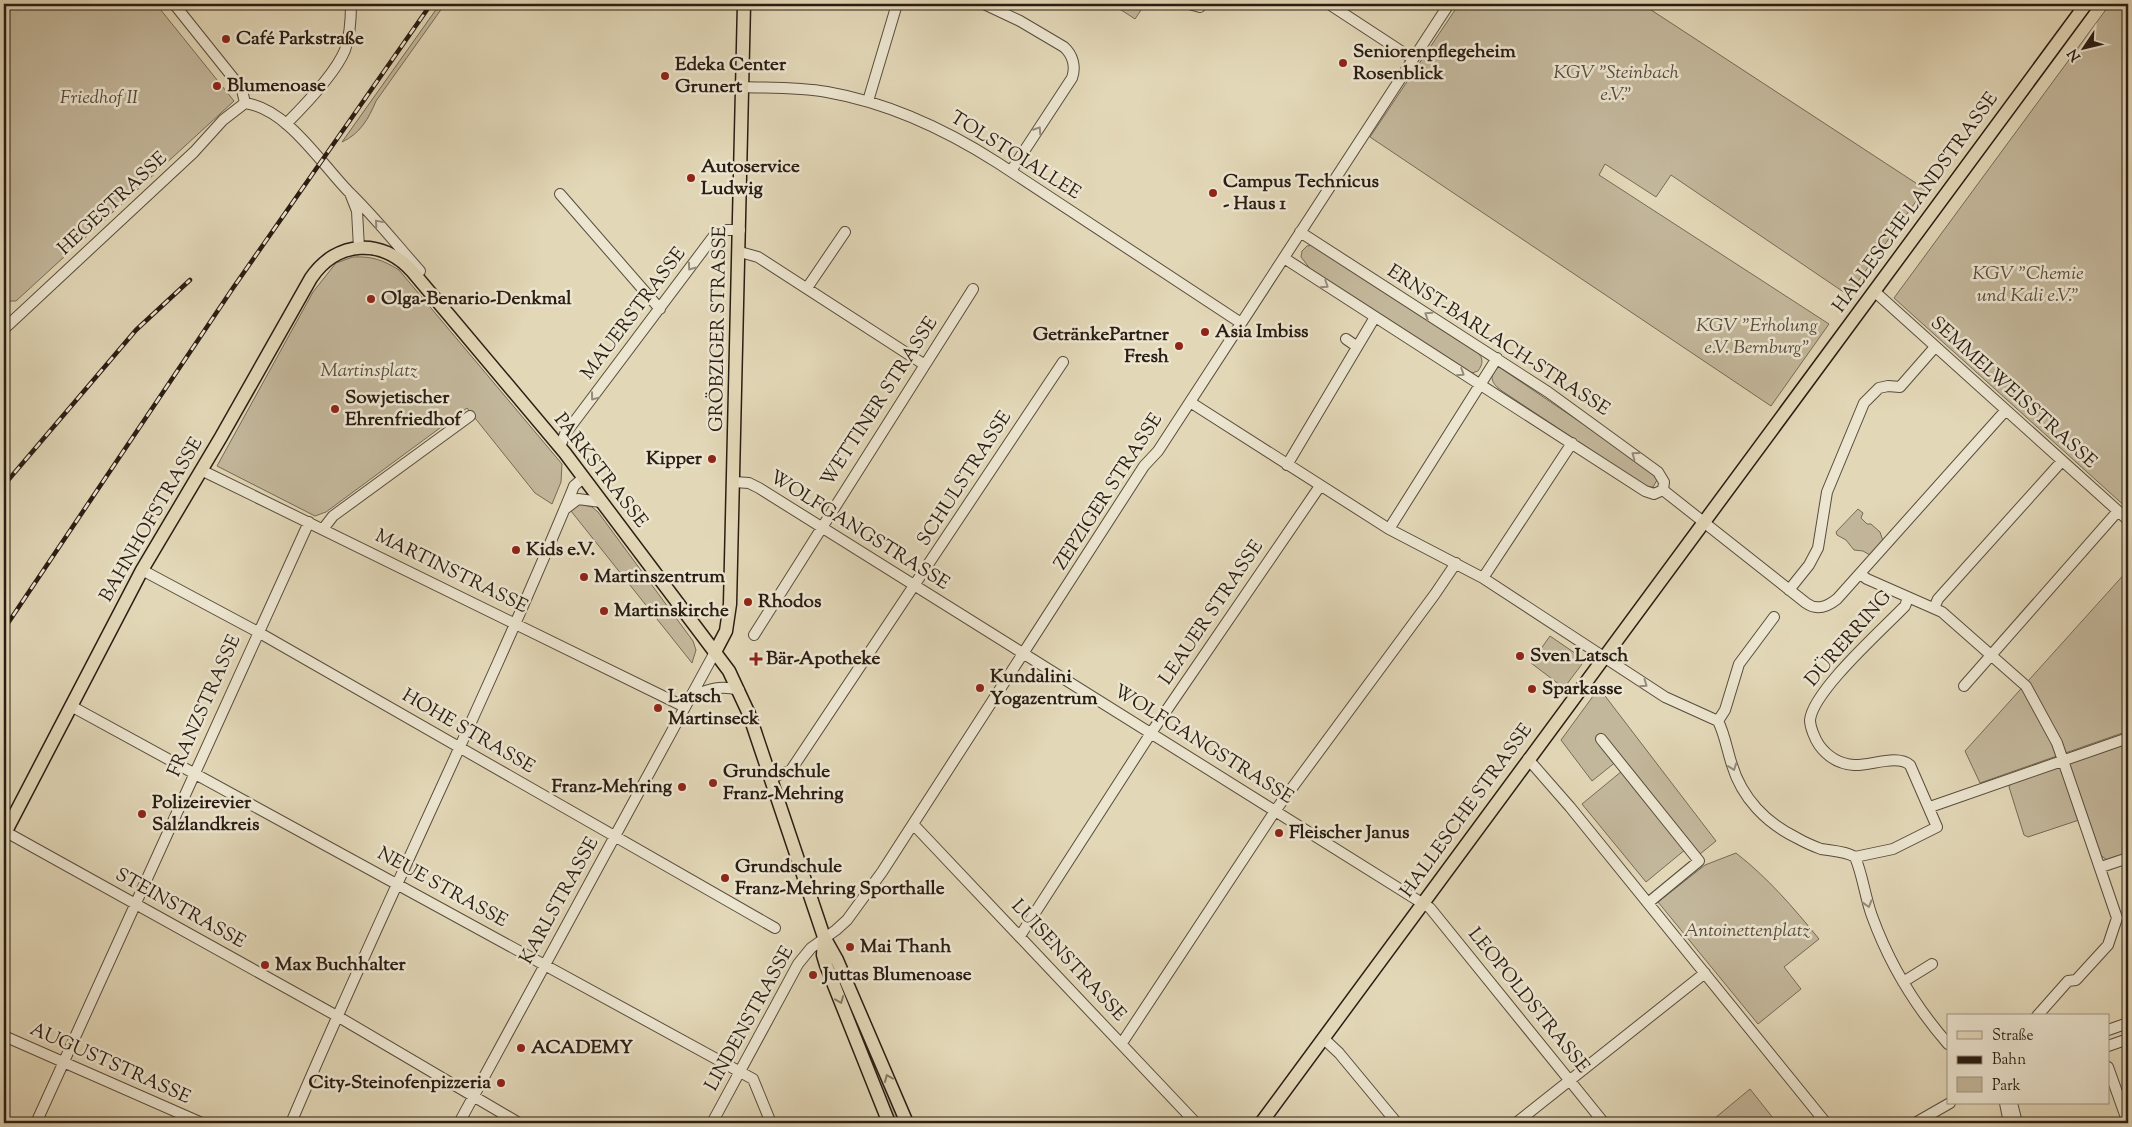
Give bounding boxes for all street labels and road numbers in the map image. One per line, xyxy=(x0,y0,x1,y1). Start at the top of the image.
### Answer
street label: HALLESCHE LANDSTRASSE xyxy=(1827,87,2006,319)
street label: TOLSTOIALLEE xyxy=(944,105,1086,207)
street label: HEGESTRASSE xyxy=(52,146,174,262)
street label: GRÖBZIGER STRASSE xyxy=(704,225,734,432)
street label: MAUERSTRASSE xyxy=(575,242,693,386)
street label: ERNST-BARLACH-STRASSE xyxy=(1381,259,1615,424)
street label: WETTINER STRASSE xyxy=(815,311,945,492)
street label: SEMMELWEISSTRASSE xyxy=(1924,311,2103,476)
street label: SCHULSTRASSE xyxy=(911,406,1019,552)
street label: PARKSTRASSE xyxy=(547,408,654,535)
street label: ZEPZIGER STRASSE xyxy=(1048,408,1170,576)
street label: BAHNHOFSTRASSE xyxy=(94,432,211,607)
street label: WOLFGANGSTRASSE xyxy=(764,464,955,598)
street label: MARTINSTRASSE xyxy=(370,523,533,621)
street label: LEAUER STRASSE xyxy=(1153,535,1271,691)
street label: DÜRERRING xyxy=(1799,585,1899,693)
street label: FRANZSTRASSE xyxy=(162,630,249,781)
street label: WOLFGANGSTRASSE xyxy=(1108,678,1299,812)
street label: HOHE STRASSE xyxy=(397,683,540,781)
street label: HALLESCHE STRASSE xyxy=(1394,718,1540,904)
street label: KARLSTRASSE xyxy=(514,832,606,970)
street label: NEUE STRASSE xyxy=(372,841,513,935)
street label: STEINSTRASSE xyxy=(110,862,250,956)
street label: LUISENSTRASSE xyxy=(1004,894,1132,1028)
street label: LEOPOLDSTRASSE xyxy=(1461,922,1596,1080)
street label: LINDENSTRASSE xyxy=(699,941,801,1096)
street label: AUGUSTSTRASSE xyxy=(25,1016,195,1112)

